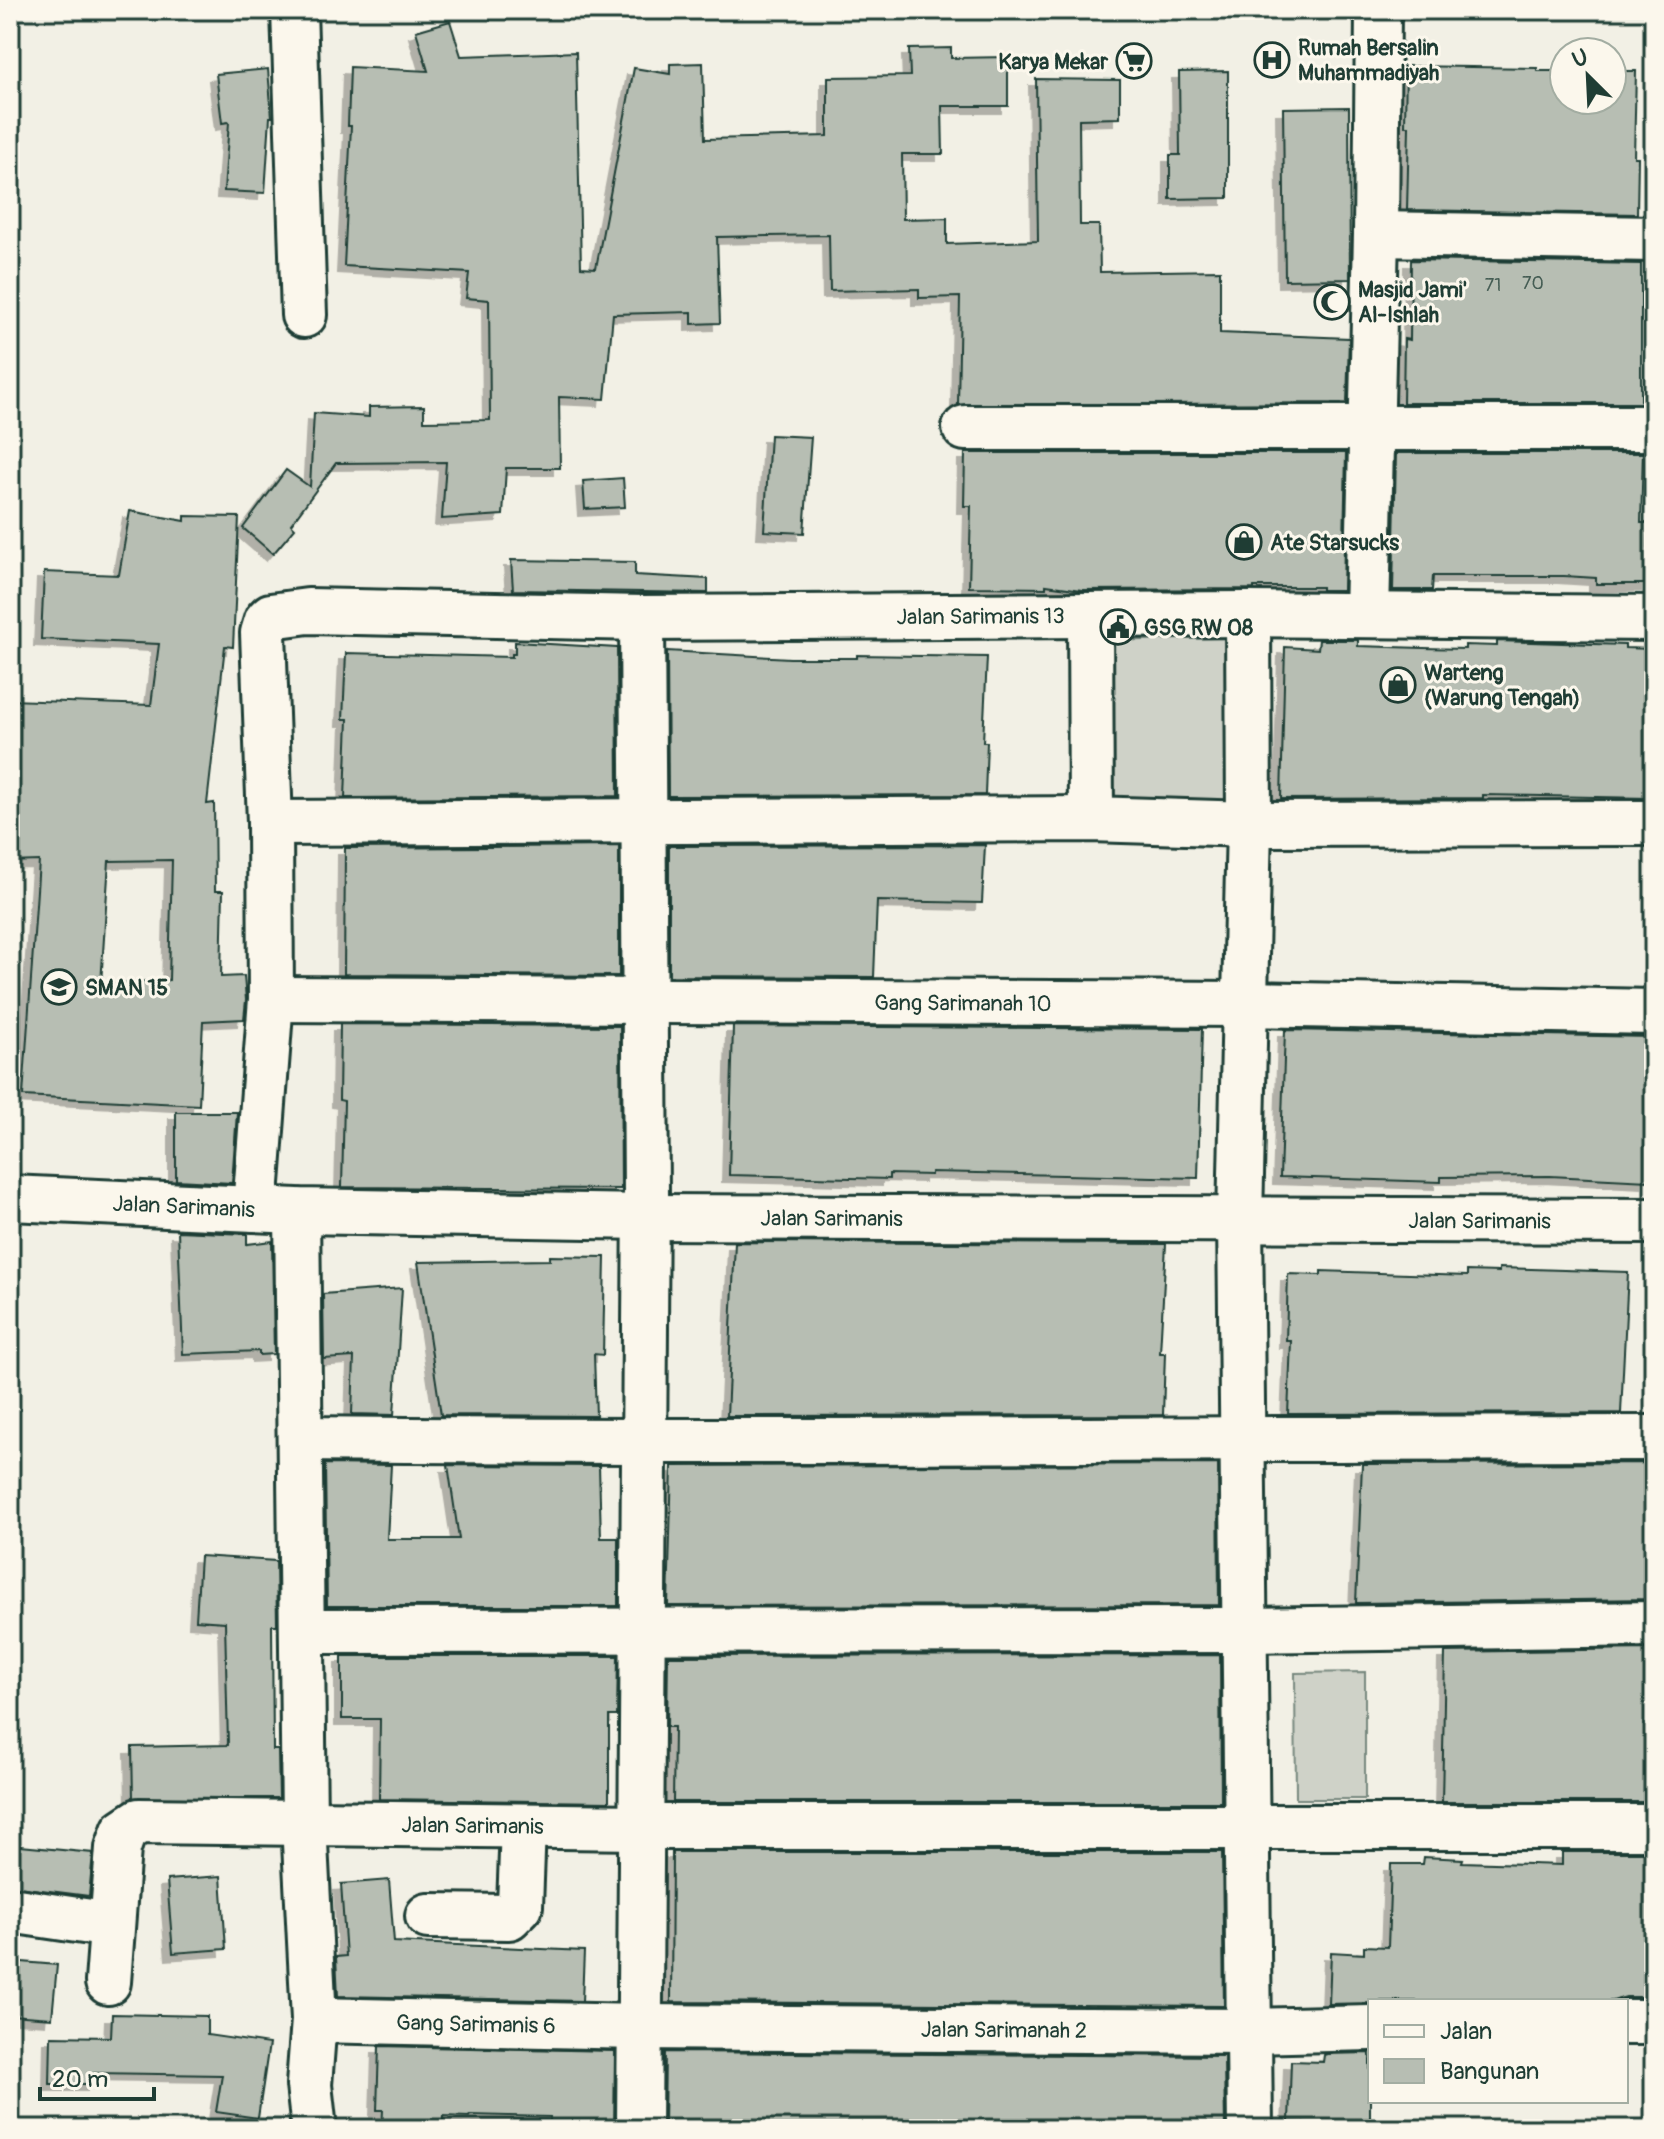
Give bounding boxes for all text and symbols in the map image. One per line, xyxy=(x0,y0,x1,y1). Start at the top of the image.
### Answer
place label: Rumah Bersalin Muhammadiyah xyxy=(1298,34,1439,87)
north arrow xyxy=(1548,36,1628,116)
hospital icon: Rumah Bersalin Muhammadiyah xyxy=(1253,41,1291,79)
supermarket icon: Karya Mekar xyxy=(1115,42,1153,80)
text: U xyxy=(1568,43,1593,74)
place label: Karya Mekar xyxy=(998,48,1109,76)
house number: 70 xyxy=(1522,272,1544,295)
house number: 71 xyxy=(1485,274,1501,297)
place label: Masjid Jami' Al-Ishlah xyxy=(1358,276,1467,329)
mosque icon: Masjid Jami' Al-Ishlah xyxy=(1313,283,1351,321)
shop icon: Ate Starsucks xyxy=(1225,523,1263,561)
place label: Ate Starsucks xyxy=(1270,529,1399,557)
street label: Jalan Sarimanis 13 xyxy=(896,602,1065,631)
public building icon: GSG RW 08 xyxy=(1099,608,1137,646)
place label: GSG RW 08 xyxy=(1144,614,1253,642)
place label: Warteng (Warung Tengah) xyxy=(1424,659,1580,712)
shop icon: Warteng (Warung Tengah) xyxy=(1379,666,1417,704)
school or university icon: SMAN 15 xyxy=(40,968,78,1006)
place label: SMAN 15 xyxy=(85,974,168,1002)
street label: Gang Sarimanah 10 xyxy=(874,989,1052,1018)
street label: Jalan Sarimanis xyxy=(112,1190,256,1224)
street label: Jalan Sarimanis xyxy=(760,1204,903,1233)
street label: Jalan Sarimanis xyxy=(1408,1207,1551,1236)
street label: Jalan Sarimanis xyxy=(401,1811,544,1841)
legend xyxy=(1368,1999,1628,2103)
street label: Gang Sarimanis 6 xyxy=(396,2009,556,2040)
street label: Jalan Sarimanah 2 xyxy=(921,2016,1087,2045)
text: Jalan xyxy=(1440,2017,1492,2046)
scale bar xyxy=(40,2051,154,2101)
text: Bangunan xyxy=(1440,2057,1539,2086)
text: 20 m xyxy=(52,2065,108,2094)

